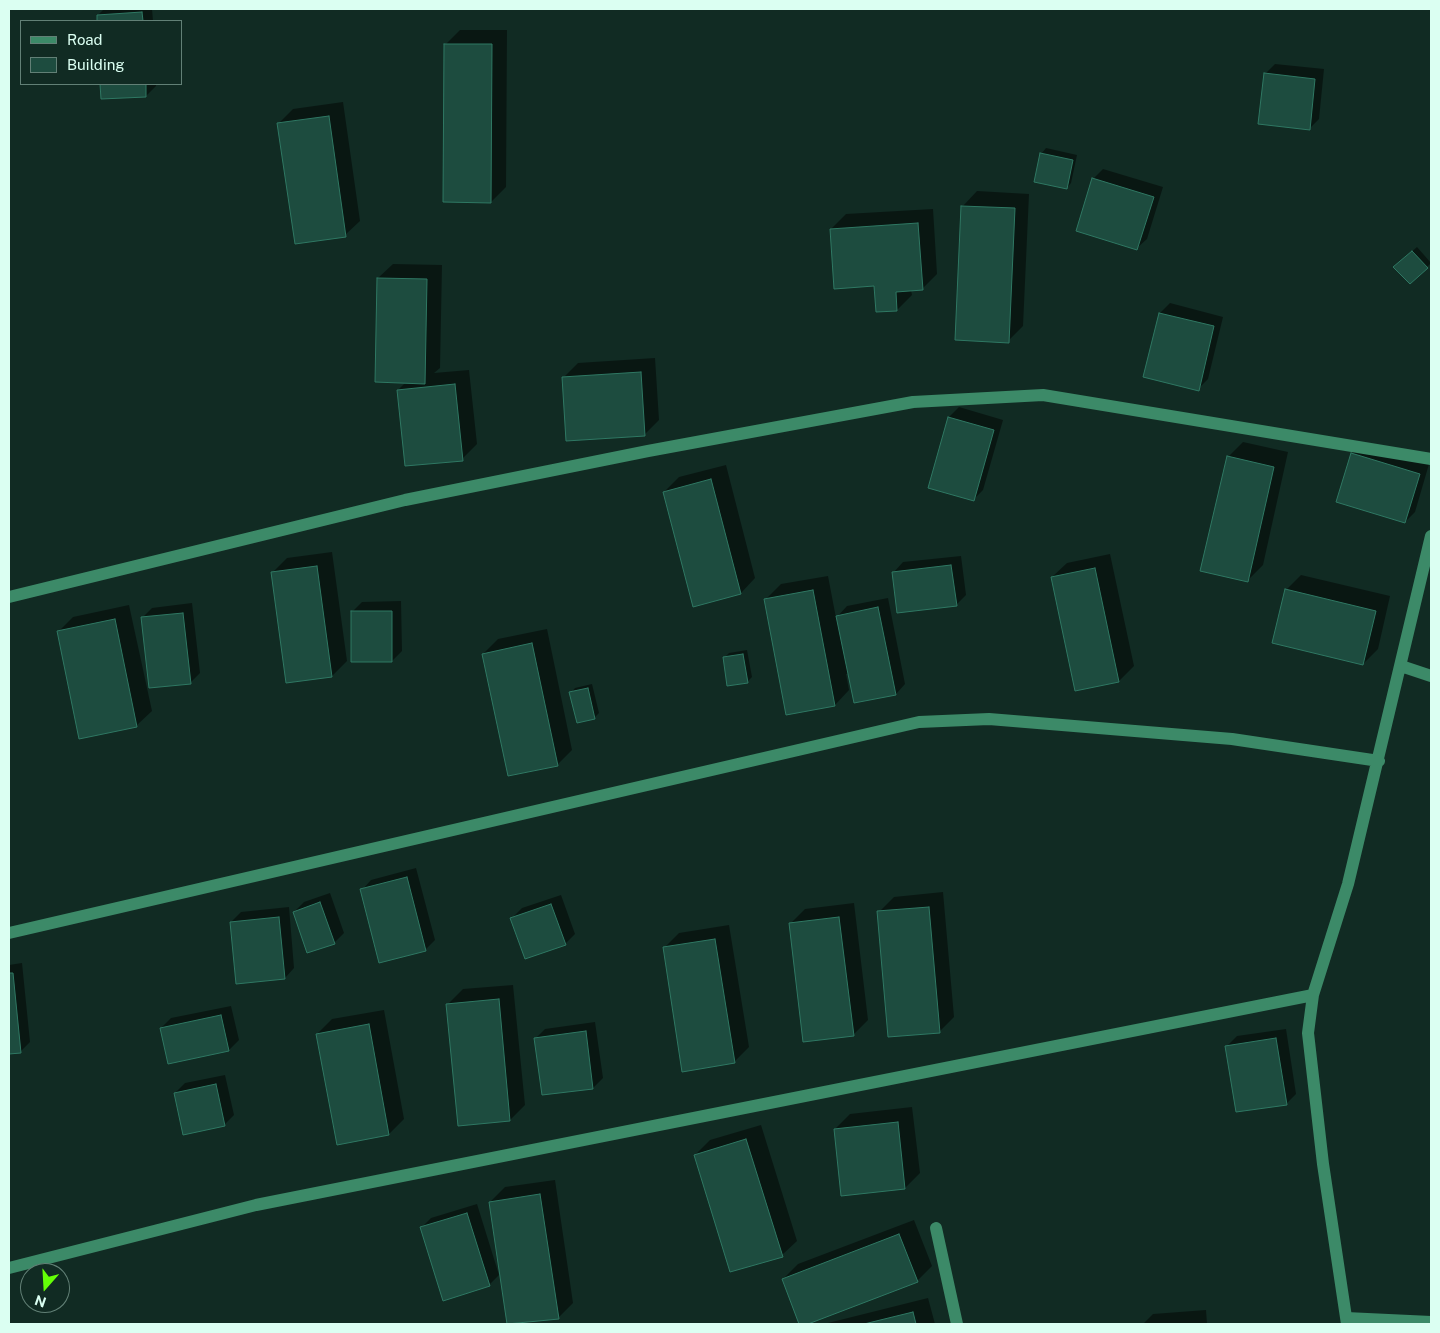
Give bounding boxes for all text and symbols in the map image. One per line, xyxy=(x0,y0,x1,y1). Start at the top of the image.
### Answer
legend xyxy=(20,20,182,85)
text: Road xyxy=(67,31,103,48)
text: Building xyxy=(67,56,125,73)
north arrow xyxy=(20,1263,70,1313)
text: N xyxy=(33,1292,48,1311)

